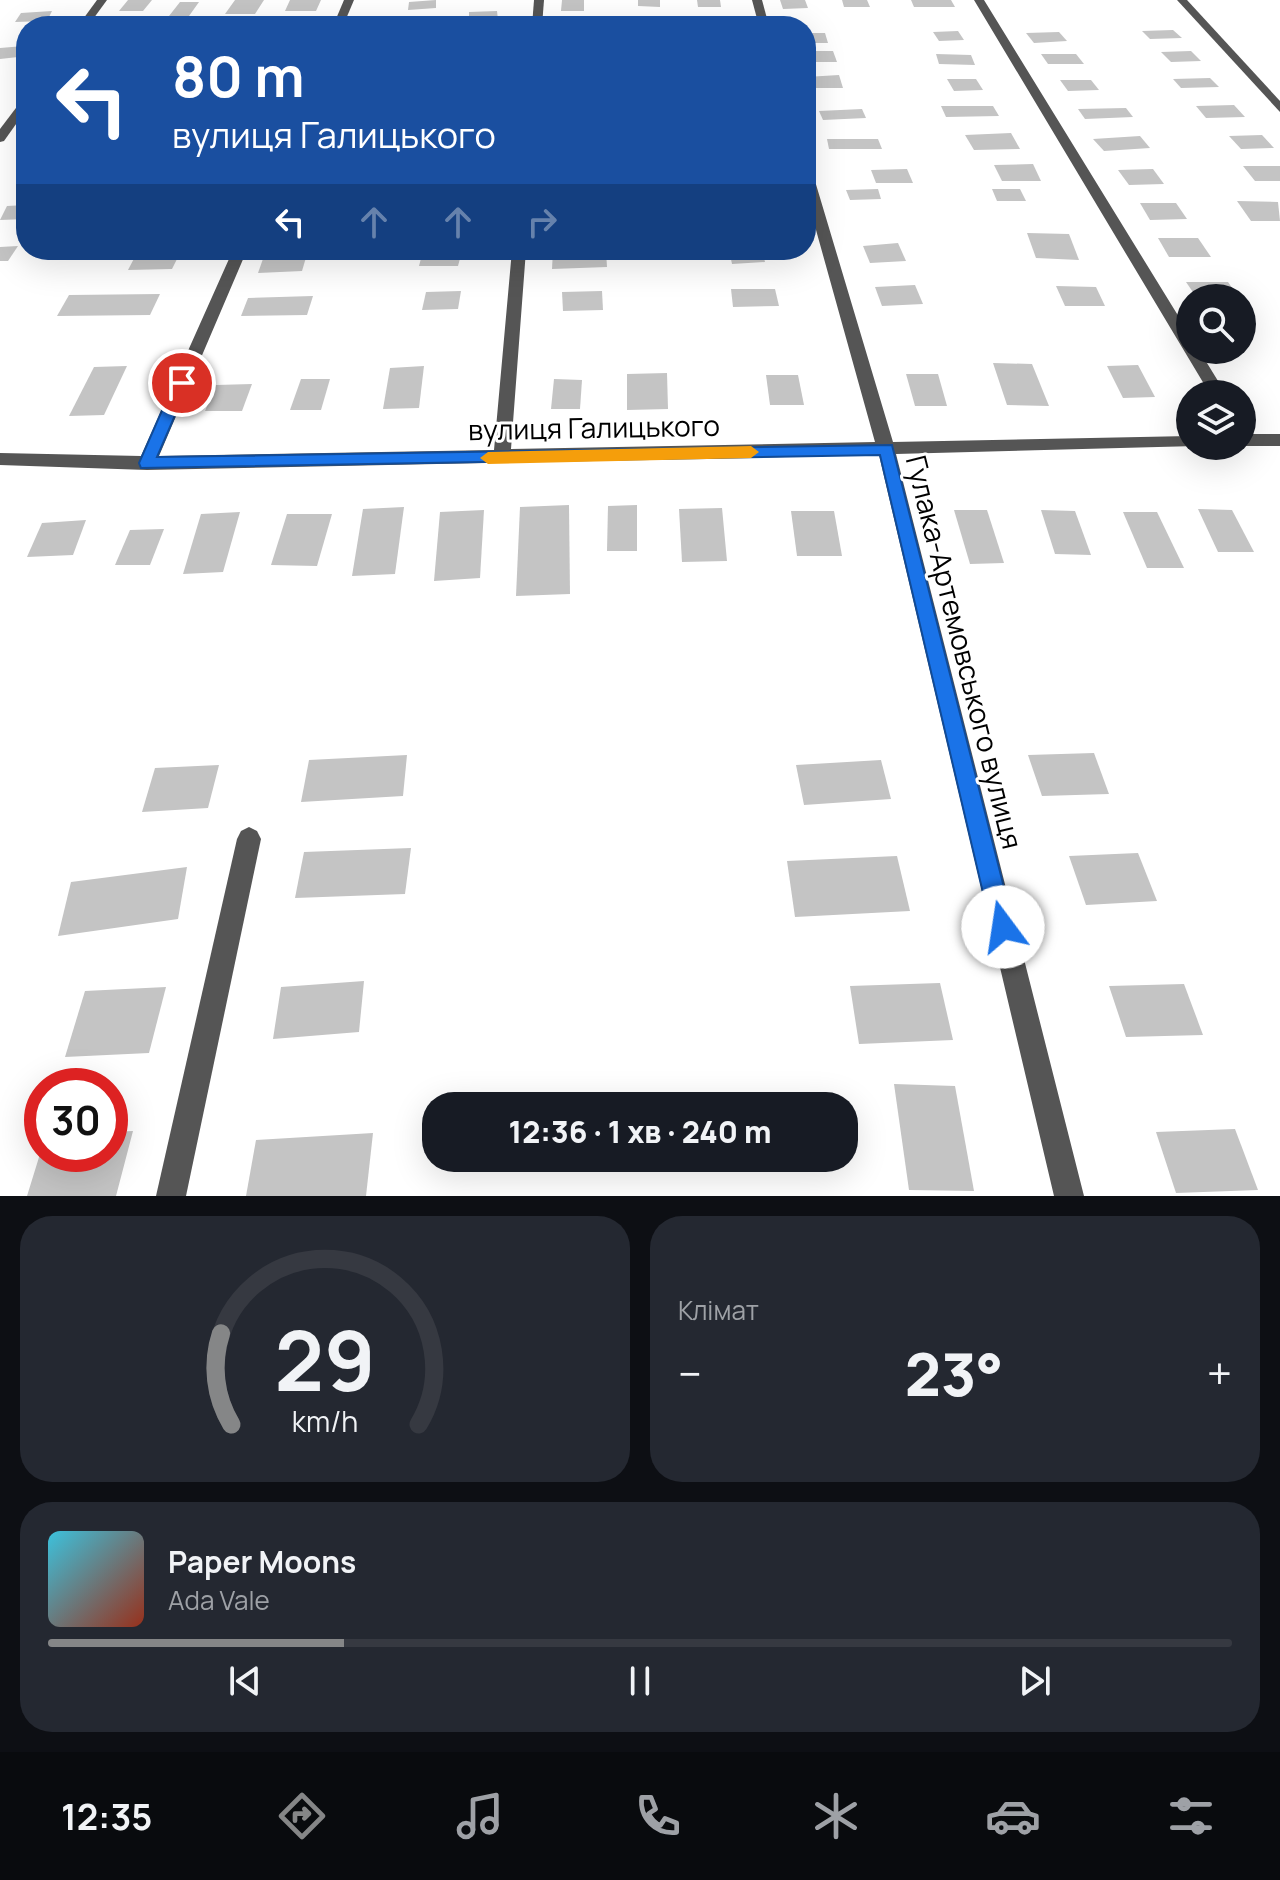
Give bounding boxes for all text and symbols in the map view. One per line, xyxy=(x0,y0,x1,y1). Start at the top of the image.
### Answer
text: 80 m xyxy=(172,37,305,114)
icon: left xyxy=(40,48,144,152)
text: вулиця Галицького xyxy=(172,110,496,159)
icon: left xyxy=(268,200,312,244)
icon: ahead xyxy=(352,200,396,244)
icon: ahead xyxy=(436,200,480,244)
icon: right xyxy=(520,200,564,244)
map controls xyxy=(1176,284,1256,460)
button: search xyxy=(1176,284,1256,364)
pin xyxy=(148,349,216,417)
icon: arrive xyxy=(160,361,204,405)
button: layers xyxy=(1176,380,1256,460)
street label: вулиця Галицького xyxy=(468,406,720,448)
street label: Гулака-Артемовського вулиця xyxy=(898,451,1032,853)
position arrow xyxy=(961,885,1045,969)
speed limit sign: 30 xyxy=(24,1068,128,1172)
text: 12:36 · 1 хв · 240 m xyxy=(509,1111,771,1152)
text: Клімат xyxy=(678,1292,759,1328)
text: 29 xyxy=(274,1302,376,1416)
text: 23° xyxy=(905,1332,1004,1414)
text: − xyxy=(678,1343,702,1403)
text: + xyxy=(1207,1343,1232,1403)
text: km/h xyxy=(292,1402,358,1441)
text: Paper Moons xyxy=(168,1541,356,1582)
text: Ada Vale xyxy=(168,1582,270,1618)
icon: previous xyxy=(223,1659,267,1703)
icon: pause xyxy=(618,1659,662,1703)
icon: next xyxy=(1013,1659,1057,1703)
icon: directions xyxy=(274,1788,330,1844)
icon: music xyxy=(452,1788,508,1844)
icon: phone xyxy=(630,1788,686,1844)
icon: climate xyxy=(808,1788,864,1844)
icon: car xyxy=(985,1788,1041,1844)
icon: filters xyxy=(1163,1788,1219,1844)
text: 12:35 xyxy=(61,1792,152,1841)

